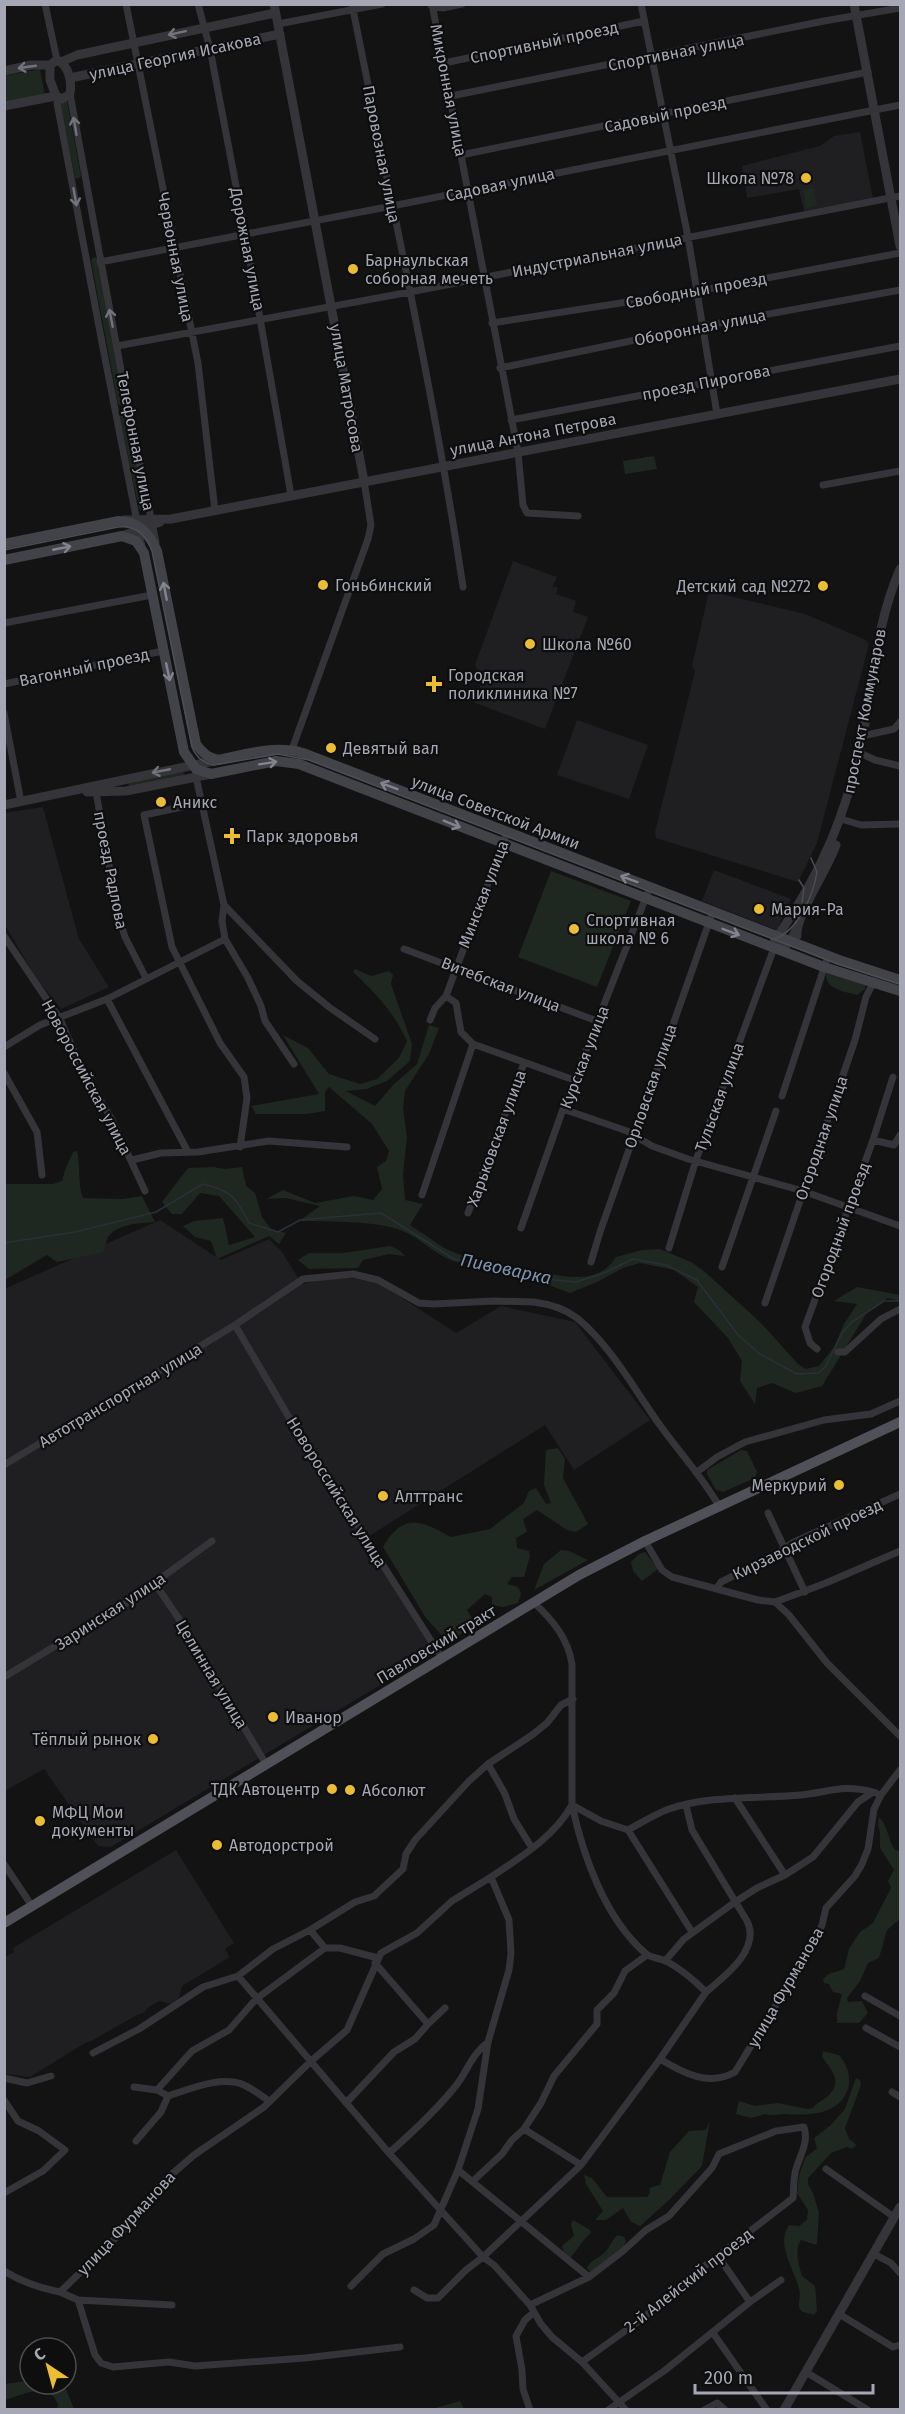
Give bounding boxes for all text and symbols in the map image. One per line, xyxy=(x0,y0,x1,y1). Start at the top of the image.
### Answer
street label: Спортивный проезд xyxy=(468,17,620,67)
street label: Микронная улица xyxy=(426,22,471,158)
one-way arrow xyxy=(168,28,187,39)
street label: улица Георгия Исакова xyxy=(88,29,262,84)
street label: Спортивная улица xyxy=(606,30,746,75)
one-way arrow xyxy=(18,61,38,72)
street label: Паровозная улица xyxy=(359,84,404,225)
street label: Садовый проезд xyxy=(603,92,728,137)
one-way arrow xyxy=(69,117,80,137)
street label: Садовая улица xyxy=(444,164,556,205)
place label: Школа №78 xyxy=(706,169,794,188)
marker: Школа №78 xyxy=(799,171,813,185)
street label: Дорожная улица xyxy=(226,185,269,312)
one-way arrow xyxy=(70,187,81,207)
street label: Червонная улица xyxy=(154,191,197,324)
street label: Индустриальная улица xyxy=(510,230,684,281)
place label: Барнаульская соборная мечеть xyxy=(365,251,493,288)
marker: Барнаульская соборная мечеть xyxy=(346,262,360,276)
street label: Свободный проезд xyxy=(624,269,768,312)
street label: Оборонная улица xyxy=(633,305,768,350)
one-way arrow xyxy=(105,308,116,328)
street label: улица Матросова xyxy=(326,322,367,454)
street label: проезд Пирогова xyxy=(640,361,772,404)
street label: Телефонная улица xyxy=(113,370,158,512)
street label: улица Антона Петрова xyxy=(448,409,618,460)
one-way arrow xyxy=(52,542,71,553)
place label: Гоньбинский xyxy=(335,576,432,595)
place label: Детский сад №272 xyxy=(676,577,811,596)
marker: Гоньбинский xyxy=(316,578,330,592)
marker: Детский сад №272 xyxy=(816,579,830,593)
one-way arrow xyxy=(159,582,170,601)
street label: проспект Коммунаров xyxy=(839,627,890,795)
place label: Школа №60 xyxy=(542,635,632,654)
marker: Школа №60 xyxy=(523,637,537,651)
street label: Вагонный проезд xyxy=(17,644,151,691)
one-way arrow xyxy=(162,663,174,682)
place label: Городская поликлиника №7 xyxy=(448,666,578,703)
marker: Городская поликлиника №7 xyxy=(425,675,443,693)
place label: Девятый вал xyxy=(342,739,439,758)
marker: Девятый вал xyxy=(324,741,338,755)
one-way arrow xyxy=(258,757,278,768)
one-way arrow xyxy=(152,766,171,777)
street label: улица Советской Армии xyxy=(409,772,583,853)
one-way arrow xyxy=(380,780,398,791)
place label: Аникс xyxy=(173,793,217,812)
marker: Аникс xyxy=(154,795,168,809)
street label: проезд Радлова xyxy=(90,809,131,931)
one-way arrow xyxy=(442,819,460,830)
marker: Парк здоровья xyxy=(223,827,241,845)
place label: Парк здоровья xyxy=(246,827,359,846)
street label: Минская улица xyxy=(454,838,513,951)
one-way arrow xyxy=(620,873,639,884)
place label: Мария-Ра xyxy=(771,900,844,919)
marker: Мария-Ра xyxy=(752,902,766,916)
place label: Спортивная школа № 6 xyxy=(586,911,675,948)
marker: Спортивная школа № 6 xyxy=(567,922,581,936)
one-way arrow xyxy=(722,927,740,938)
street label: Витебская улица xyxy=(439,953,563,1016)
street label: Новороссийская улица xyxy=(37,996,136,1158)
street label: Курская улица xyxy=(556,1003,613,1111)
street label: Орловская улица xyxy=(620,1022,681,1151)
street label: Тульская улица xyxy=(691,1040,748,1154)
street label: Харьковская улица xyxy=(463,1067,530,1209)
street label: Огородная улица xyxy=(791,1073,852,1203)
street label: Огородный проезд xyxy=(807,1160,874,1301)
water label: Пивоварка xyxy=(459,1249,553,1289)
street label: Автотранспортная улица xyxy=(35,1339,205,1452)
street label: Новороссийская улица xyxy=(283,1414,391,1571)
place label: Меркурий xyxy=(751,1476,827,1495)
marker: Меркурий xyxy=(832,1478,846,1492)
place label: Алттранс xyxy=(395,1487,464,1506)
marker: Алттранс xyxy=(376,1489,390,1503)
street label: Кирзаводской проезд xyxy=(729,1495,885,1584)
street label: Заринская улица xyxy=(52,1569,169,1654)
street label: Павловский тракт xyxy=(373,1601,500,1688)
street label: Целинная улица xyxy=(172,1617,251,1732)
place label: Иванор xyxy=(285,1708,342,1727)
marker: Иванор xyxy=(266,1710,280,1724)
place label: Тёплый рынок xyxy=(32,1730,142,1749)
marker: Тёплый рынок xyxy=(146,1732,160,1746)
place label: ТДК Автоцентр xyxy=(211,1780,320,1799)
place label: Абсолют xyxy=(362,1781,426,1800)
marker: ТДК Автоцентр xyxy=(325,1782,339,1796)
marker: Абсолют xyxy=(343,1783,357,1797)
place label: МФЦ Мои документы xyxy=(52,1803,134,1840)
marker: МФЦ Мои документы xyxy=(33,1814,47,1828)
place label: Автодорстрой xyxy=(229,1836,334,1855)
marker: Автодорстрой xyxy=(210,1838,224,1852)
street label: улица Фурманова xyxy=(743,1924,827,2051)
street label: улица Фурманова xyxy=(73,2167,179,2279)
street label: 2-й Алейский проезд xyxy=(620,2224,756,2336)
north arrow xyxy=(18,2336,78,2396)
text: С xyxy=(30,2343,49,2365)
scale bar xyxy=(695,2357,874,2395)
text: 200 m xyxy=(704,2367,753,2389)

